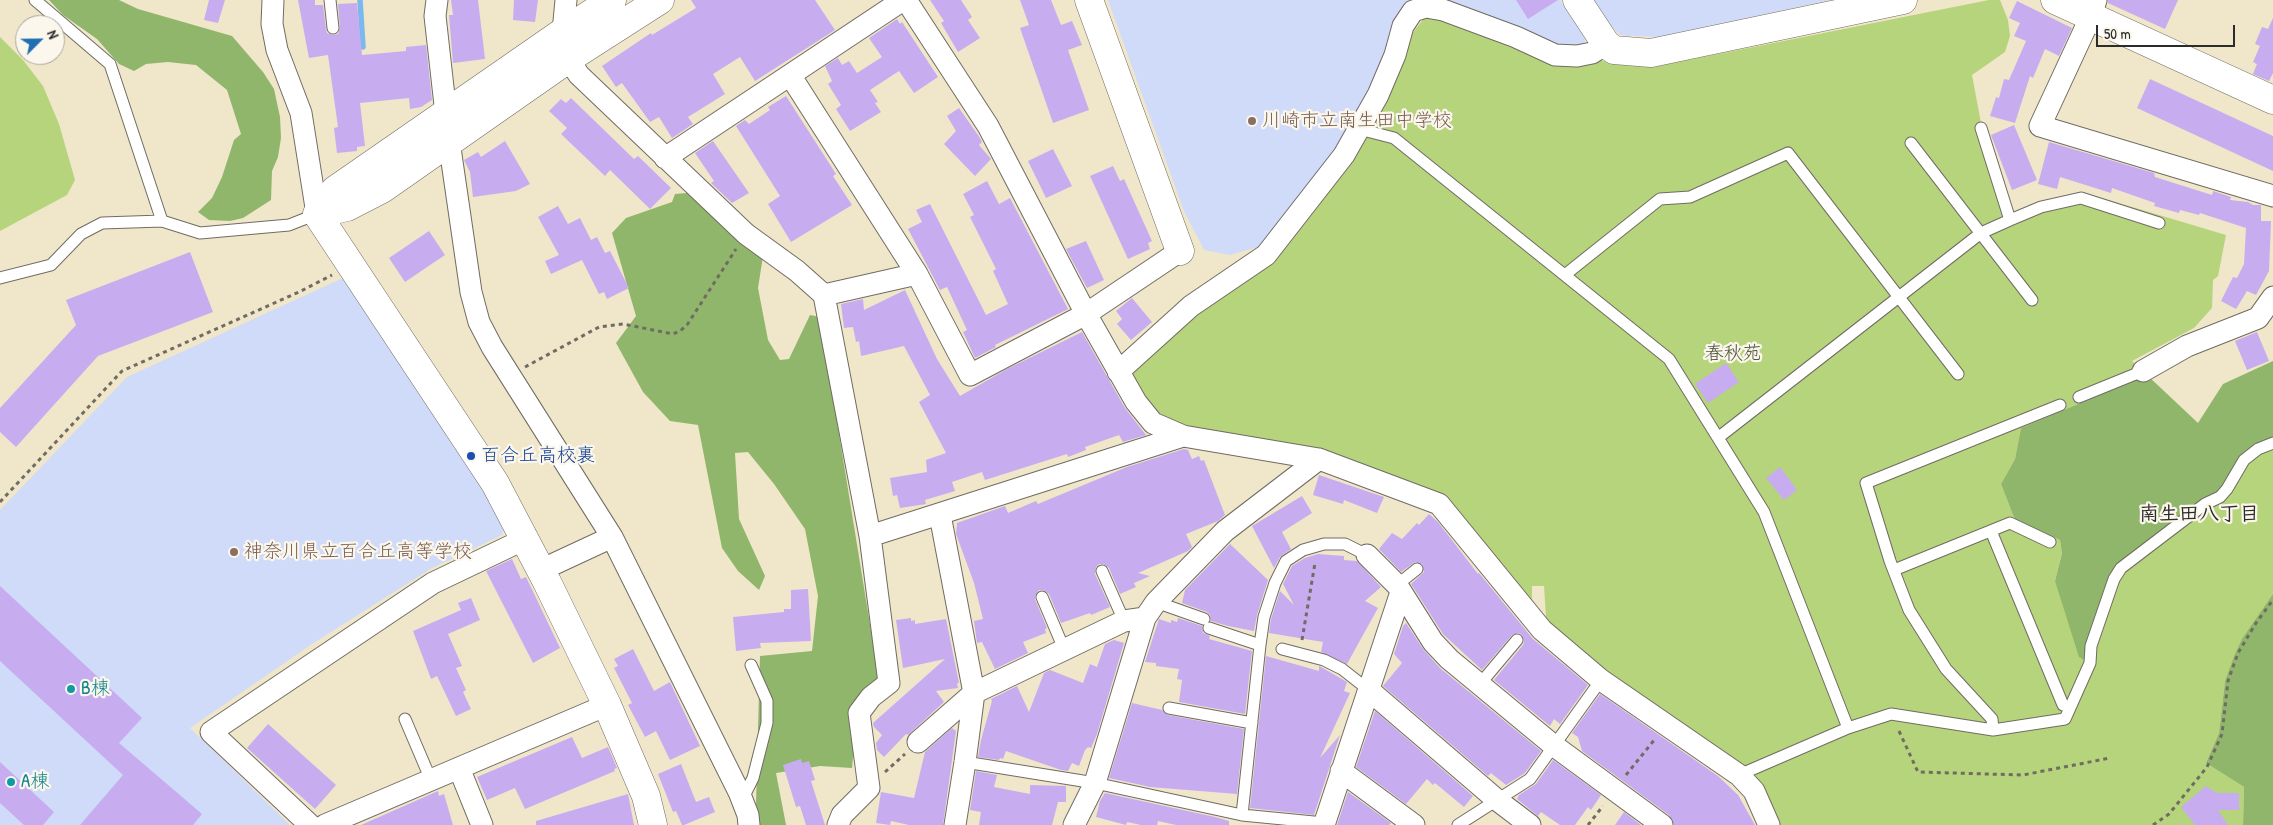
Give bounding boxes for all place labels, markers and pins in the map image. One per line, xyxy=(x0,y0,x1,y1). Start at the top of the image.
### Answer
place label: 川崎市立南生田中学校 xyxy=(1262,110,1452,132)
marker: 川崎市立南生田中学校 xyxy=(1246,115,1258,127)
place label: 百合丘高校裏 xyxy=(481,445,595,467)
marker: 百合丘高校裏 xyxy=(465,450,477,462)
place label: 神奈川県立百合丘高等学校 xyxy=(244,541,472,563)
marker: 神奈川県立百合丘高等学校 xyxy=(228,546,240,558)
place label: B棟 xyxy=(81,678,110,700)
marker: B棟 xyxy=(65,683,77,695)
place label: A棟 xyxy=(21,771,49,793)
marker: A棟 xyxy=(5,776,17,788)

